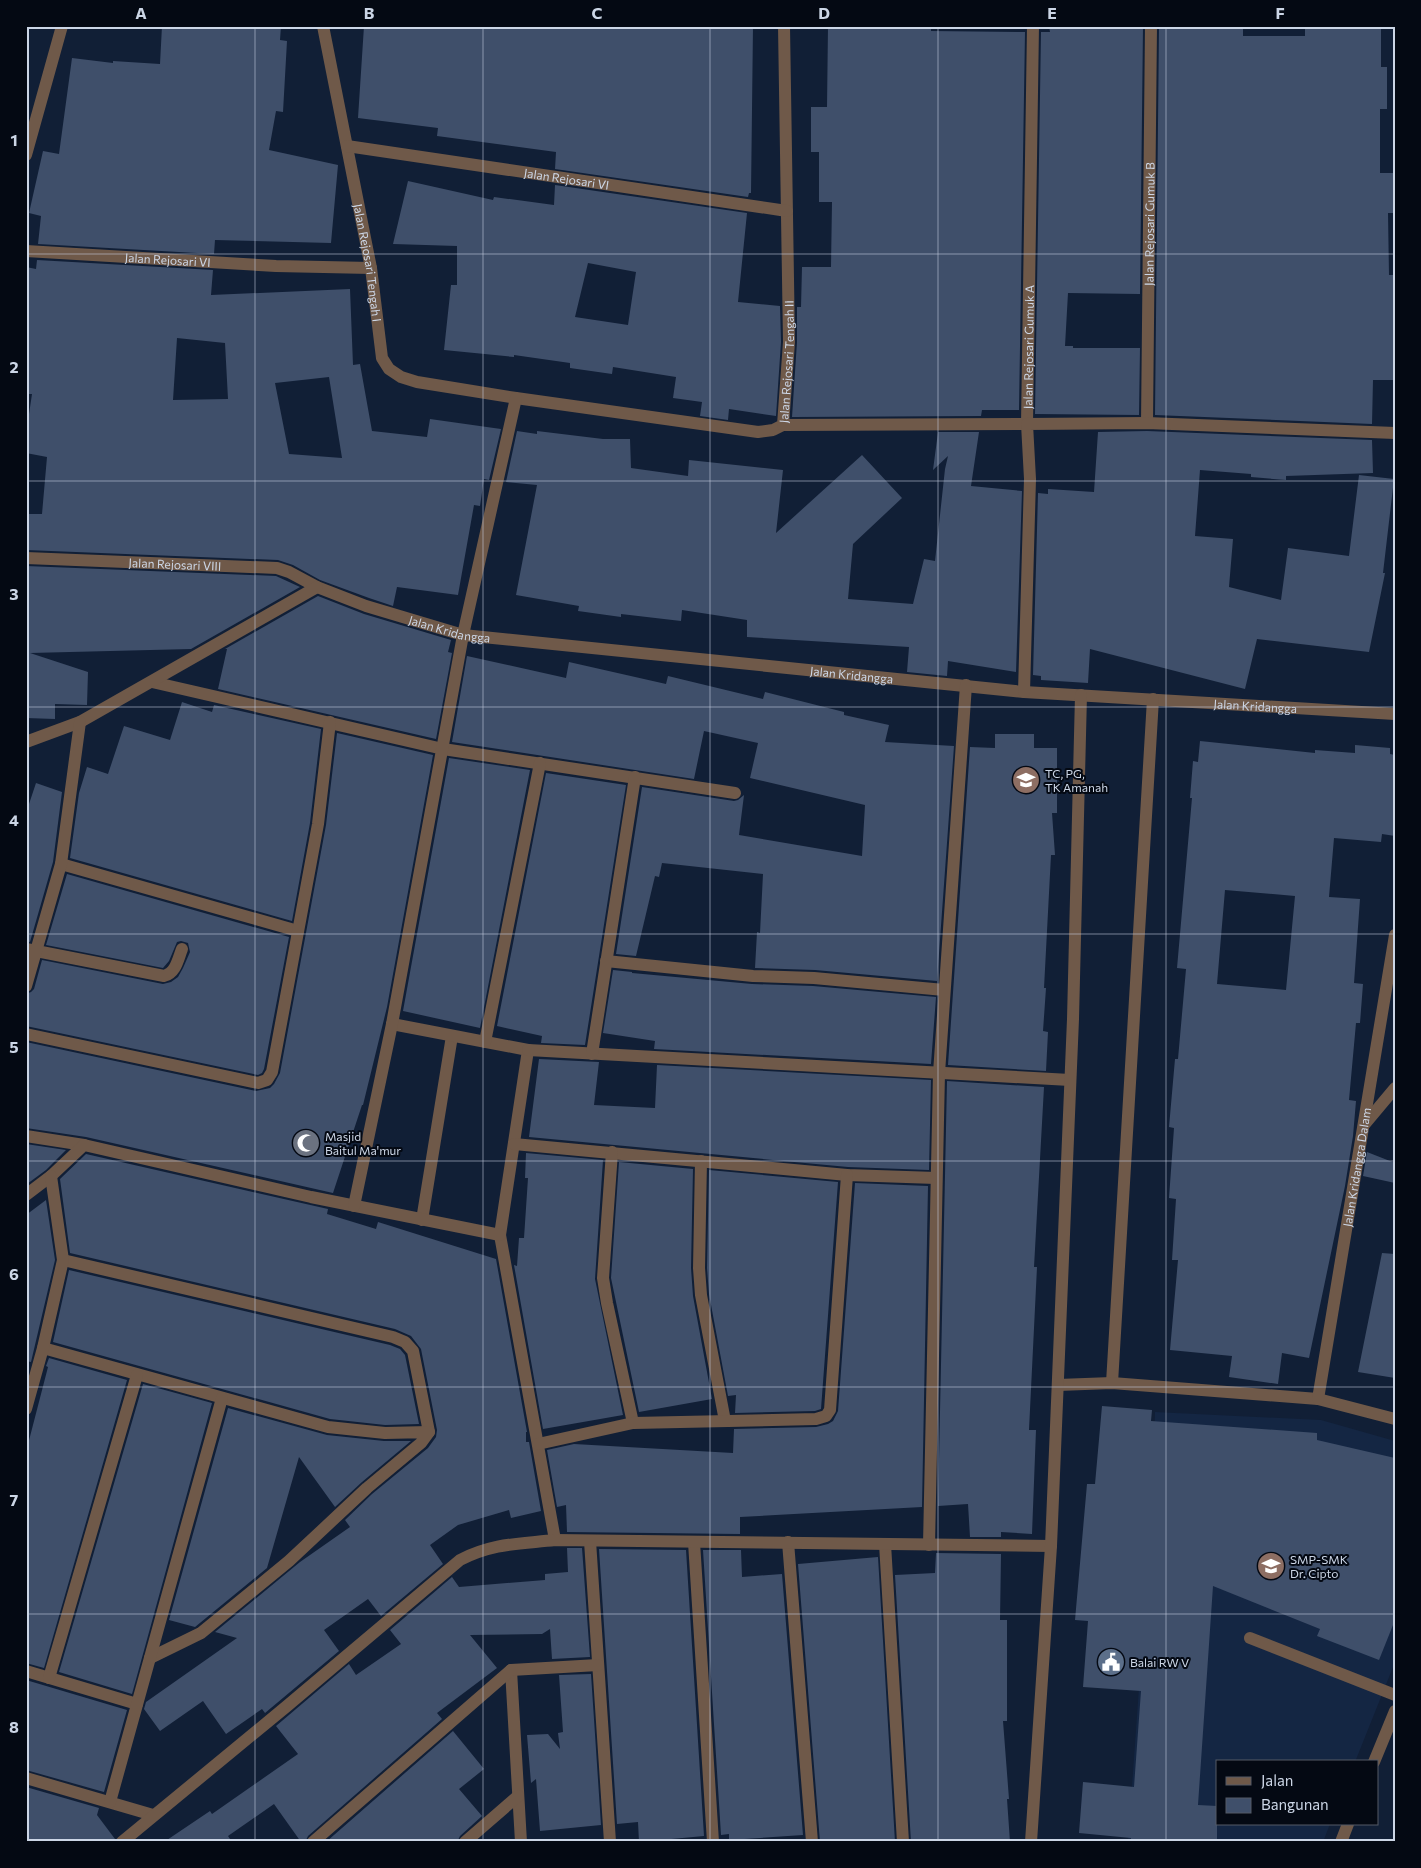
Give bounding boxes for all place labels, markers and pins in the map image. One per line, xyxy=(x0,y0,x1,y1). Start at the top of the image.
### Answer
school or university icon: TC, PG, TK Amanah xyxy=(1011,765,1041,795)
place label: TC, PG, TK Amanah xyxy=(1045,766,1108,794)
mosque icon: Masjid Baitul Ma'mur xyxy=(291,1128,321,1158)
place label: Masjid Baitul Ma'mur xyxy=(325,1129,401,1157)
school or university icon: SMP-SMK Dr. Cipto xyxy=(1256,1551,1286,1581)
place label: SMP-SMK Dr. Cipto xyxy=(1290,1552,1348,1580)
public building icon: Balai RW V xyxy=(1096,1647,1126,1677)
place label: Balai RW V xyxy=(1130,1655,1189,1669)

